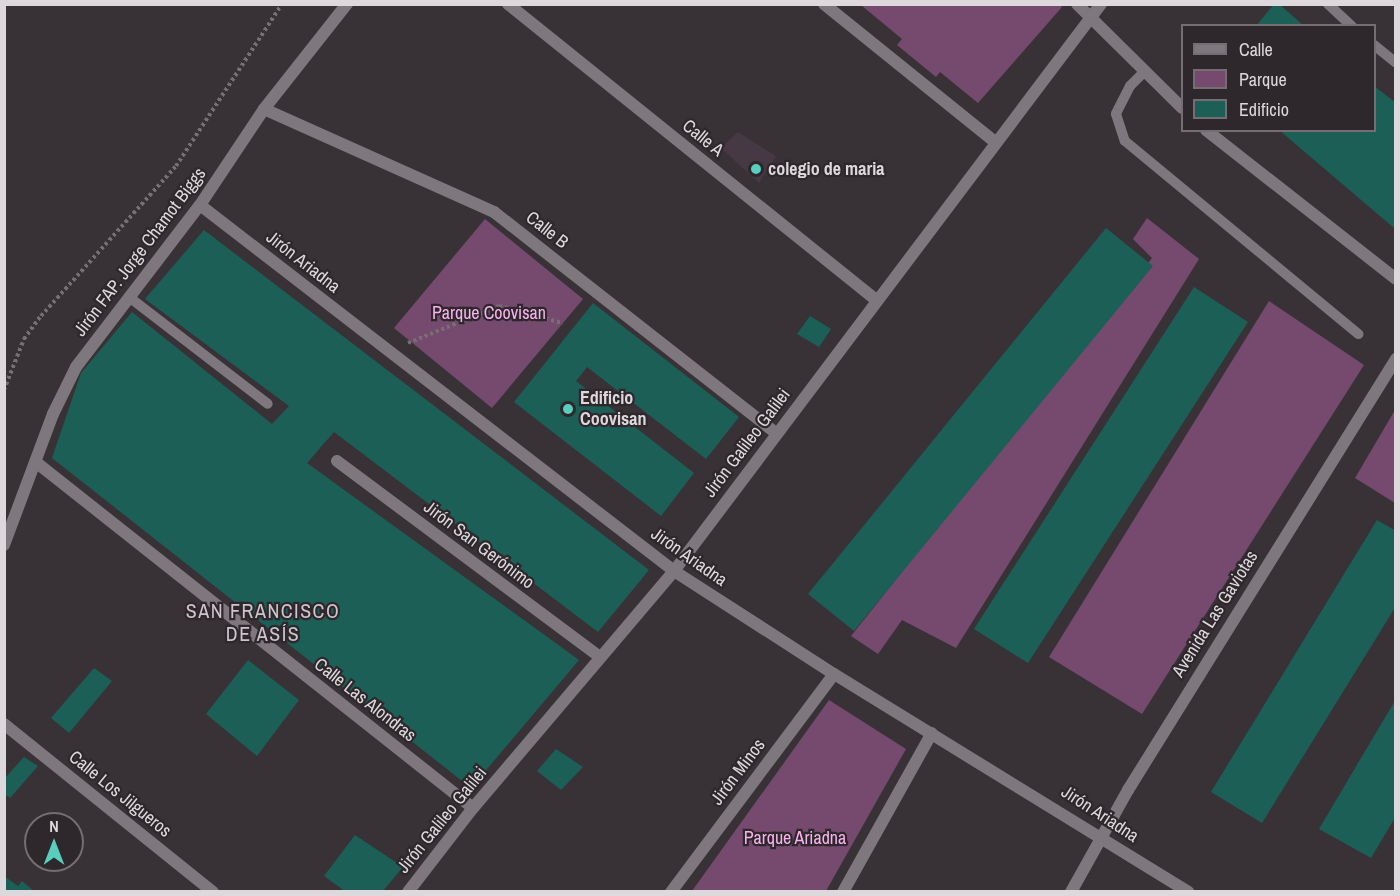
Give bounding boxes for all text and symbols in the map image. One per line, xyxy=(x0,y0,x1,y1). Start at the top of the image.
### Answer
legend xyxy=(1181,24,1376,132)
text: Calle xyxy=(1239,37,1273,62)
text: Parque xyxy=(1239,67,1287,92)
text: Edificio xyxy=(1239,97,1289,122)
street label: Calle A xyxy=(678,115,728,161)
place label: colegio de maria xyxy=(768,158,884,180)
marker: colegio de maria xyxy=(749,162,763,176)
street label: Jirón FAP. Jorge Chamot Biggs xyxy=(69,163,211,341)
street label: Calle B xyxy=(522,207,572,253)
street label: Jirón Ariadna xyxy=(261,226,345,298)
park label: Parque Coovisan xyxy=(432,302,546,324)
street label: Jirón Galileo Galilei xyxy=(699,384,795,502)
place label: Edificio Coovisan xyxy=(580,388,646,430)
marker: Edificio Coovisan xyxy=(561,402,575,416)
street label: Jirón San Gerónimo xyxy=(419,496,539,594)
street label: Jirón Ariadna xyxy=(647,523,731,591)
street label: Avenida Las Gaviotas xyxy=(1167,547,1263,681)
district label: SAN FRANCISCO DE ASÍS xyxy=(186,598,340,645)
street label: Calle Las Alondras xyxy=(310,653,420,747)
street label: Jirón Minos xyxy=(706,735,770,809)
street label: Calle Los Jilgueros xyxy=(64,746,176,842)
street label: Jirón Galileo Galilei xyxy=(393,763,491,877)
street label: Jirón Ariadna xyxy=(1057,781,1143,847)
north arrow xyxy=(24,812,84,872)
text: N xyxy=(49,815,59,837)
park label: Parque Ariadna xyxy=(743,827,847,849)

